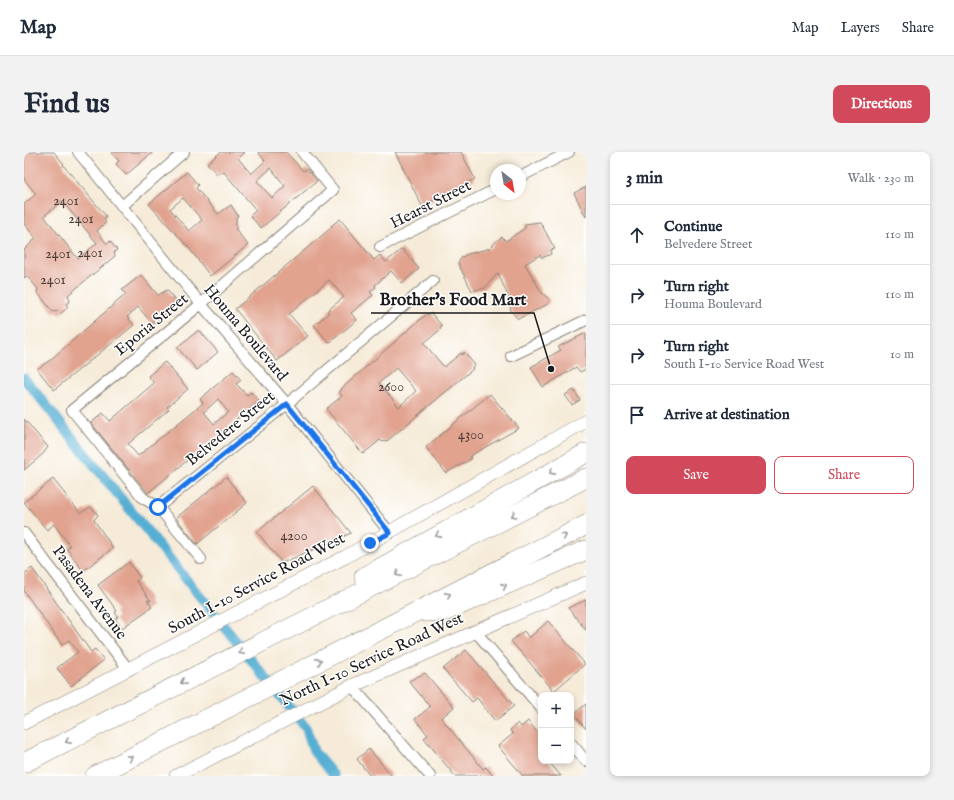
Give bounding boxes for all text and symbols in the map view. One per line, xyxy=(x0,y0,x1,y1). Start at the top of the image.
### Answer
text: Map xyxy=(20,16,56,40)
text: Map xyxy=(792,19,819,37)
text: Layers xyxy=(841,19,880,37)
text: Share xyxy=(902,19,934,37)
button: Directions xyxy=(833,85,930,123)
text: Find us xyxy=(24,87,110,122)
north arrow xyxy=(490,164,526,200)
text: 3 min xyxy=(626,168,663,189)
text: Walk · 230 m xyxy=(848,170,914,187)
street label: Hearst Street xyxy=(387,176,475,234)
house number: 2401 xyxy=(53,192,79,210)
house number: 2401 xyxy=(68,210,94,228)
text: Continue xyxy=(664,217,722,236)
icon: ahead xyxy=(626,224,648,246)
text: 110 m xyxy=(885,226,914,243)
text: Belvedere Street xyxy=(664,236,752,253)
house number: 2401 xyxy=(77,244,103,262)
house number: 2401 xyxy=(45,245,71,263)
house number: 2401 xyxy=(40,271,66,289)
text: Turn right xyxy=(664,277,729,296)
street label: Houma Boulevard xyxy=(199,280,292,386)
callout: Brother's Food Mart xyxy=(371,284,534,313)
icon: right xyxy=(626,284,648,306)
text: 110 m xyxy=(885,286,914,303)
street label: Eporia Street xyxy=(111,289,193,361)
text: Brother's Food Mart xyxy=(380,290,527,311)
text: Houma Boulevard xyxy=(664,296,762,313)
text: Turn right xyxy=(664,337,729,356)
icon: right xyxy=(626,344,648,366)
text: 10 m xyxy=(890,346,914,363)
text: South I-10 Service Road West xyxy=(664,356,824,373)
house number: 2600 xyxy=(378,378,404,396)
street label: Belvedere Street xyxy=(182,387,280,471)
icon: arrive xyxy=(626,404,648,426)
text: Arrive at destination xyxy=(664,405,790,424)
house number: 4300 xyxy=(458,426,484,444)
button: Save xyxy=(626,456,766,494)
button: Share xyxy=(774,456,914,494)
one-way arrow xyxy=(549,467,556,474)
route start xyxy=(149,498,167,516)
one-way arrow xyxy=(511,510,518,518)
house number: 4200 xyxy=(280,527,308,545)
street label: South I-10 Service Road West xyxy=(165,529,349,639)
one-way arrow xyxy=(435,531,442,538)
one-way arrow xyxy=(560,533,568,541)
route end xyxy=(361,534,379,552)
street label: Pasadena Avenue xyxy=(47,542,131,644)
one-way arrow xyxy=(395,569,402,576)
one-way arrow xyxy=(500,583,507,591)
one-way arrow xyxy=(444,592,452,600)
street label: North I-10 Service Road West xyxy=(277,608,467,711)
one-way arrow xyxy=(238,647,245,655)
one-way arrow xyxy=(315,658,322,666)
one-way arrow xyxy=(180,677,188,684)
map controls xyxy=(538,692,574,764)
button: + xyxy=(538,692,574,728)
button: − xyxy=(538,728,574,764)
one-way arrow xyxy=(65,736,72,744)
one-way arrow xyxy=(125,756,133,763)

